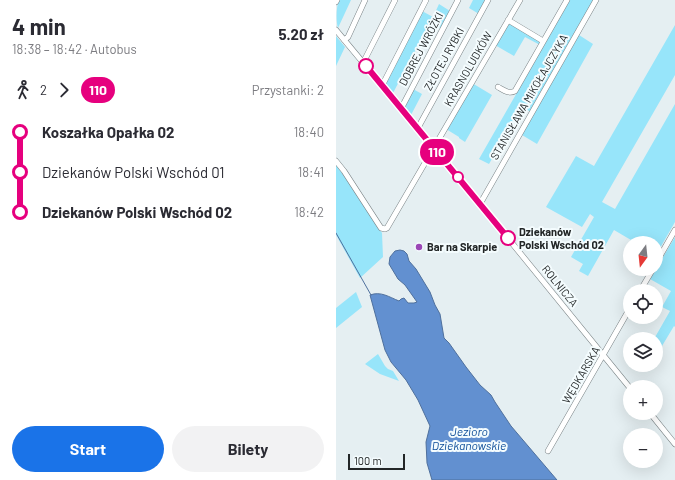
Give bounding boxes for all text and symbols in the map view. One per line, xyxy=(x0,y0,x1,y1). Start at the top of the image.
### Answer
street label: DOBREJ WRÓŻKI xyxy=(395,9,445,88)
text: 4 min xyxy=(12,13,66,39)
text: 5.20 zł xyxy=(278,25,324,43)
street label: ZŁOTEJ RYBKI xyxy=(421,25,466,93)
street label: KRASNOLUDKÓW xyxy=(441,29,494,108)
street label: STANISŁAWA MIKOŁAJCZYKA xyxy=(487,31,570,162)
text: 18:38 – 18:42 · Autobus xyxy=(12,41,137,57)
unlabelled marker xyxy=(358,58,374,74)
icon: walk xyxy=(12,79,34,101)
icon: forward xyxy=(53,79,75,101)
text: 110 xyxy=(89,81,107,98)
text: 2 xyxy=(40,82,47,98)
text: Przystanki: 2 xyxy=(252,82,324,98)
text: Koszałka Opałka 02 xyxy=(42,123,174,141)
text: 18:40 xyxy=(294,124,324,140)
line badge: 110 xyxy=(414,139,460,165)
text: 110 xyxy=(428,143,446,160)
text: Dziekanów Polski Wschód 01 xyxy=(42,163,225,181)
text: 18:41 xyxy=(298,164,324,180)
unlabelled marker xyxy=(452,171,464,183)
text: Dziekanów Polski Wschód 02 xyxy=(42,203,232,221)
text: 18:42 xyxy=(294,204,324,220)
place label: Dziekanów Polski Wschód 02 xyxy=(519,225,604,251)
marker: Dziekanów Polski Wschód 02 xyxy=(500,230,516,246)
north arrow xyxy=(623,236,663,276)
map controls xyxy=(623,236,663,468)
place label: Bar na Skarpie xyxy=(427,240,497,253)
marker: Bar na Skarpie xyxy=(414,242,424,252)
street label: ROLNICZA xyxy=(540,262,581,309)
button: locate xyxy=(623,284,663,324)
button: layers xyxy=(623,332,663,372)
street label: WĘDKARSKA xyxy=(559,344,602,406)
button: + xyxy=(623,380,663,420)
water label: Jezioro Dziekanowskie xyxy=(432,424,506,452)
button: Start xyxy=(12,426,164,472)
button: Bilety xyxy=(172,426,324,472)
button: − xyxy=(623,428,663,468)
scale bar xyxy=(348,452,405,471)
text: 100 m xyxy=(354,454,382,467)

